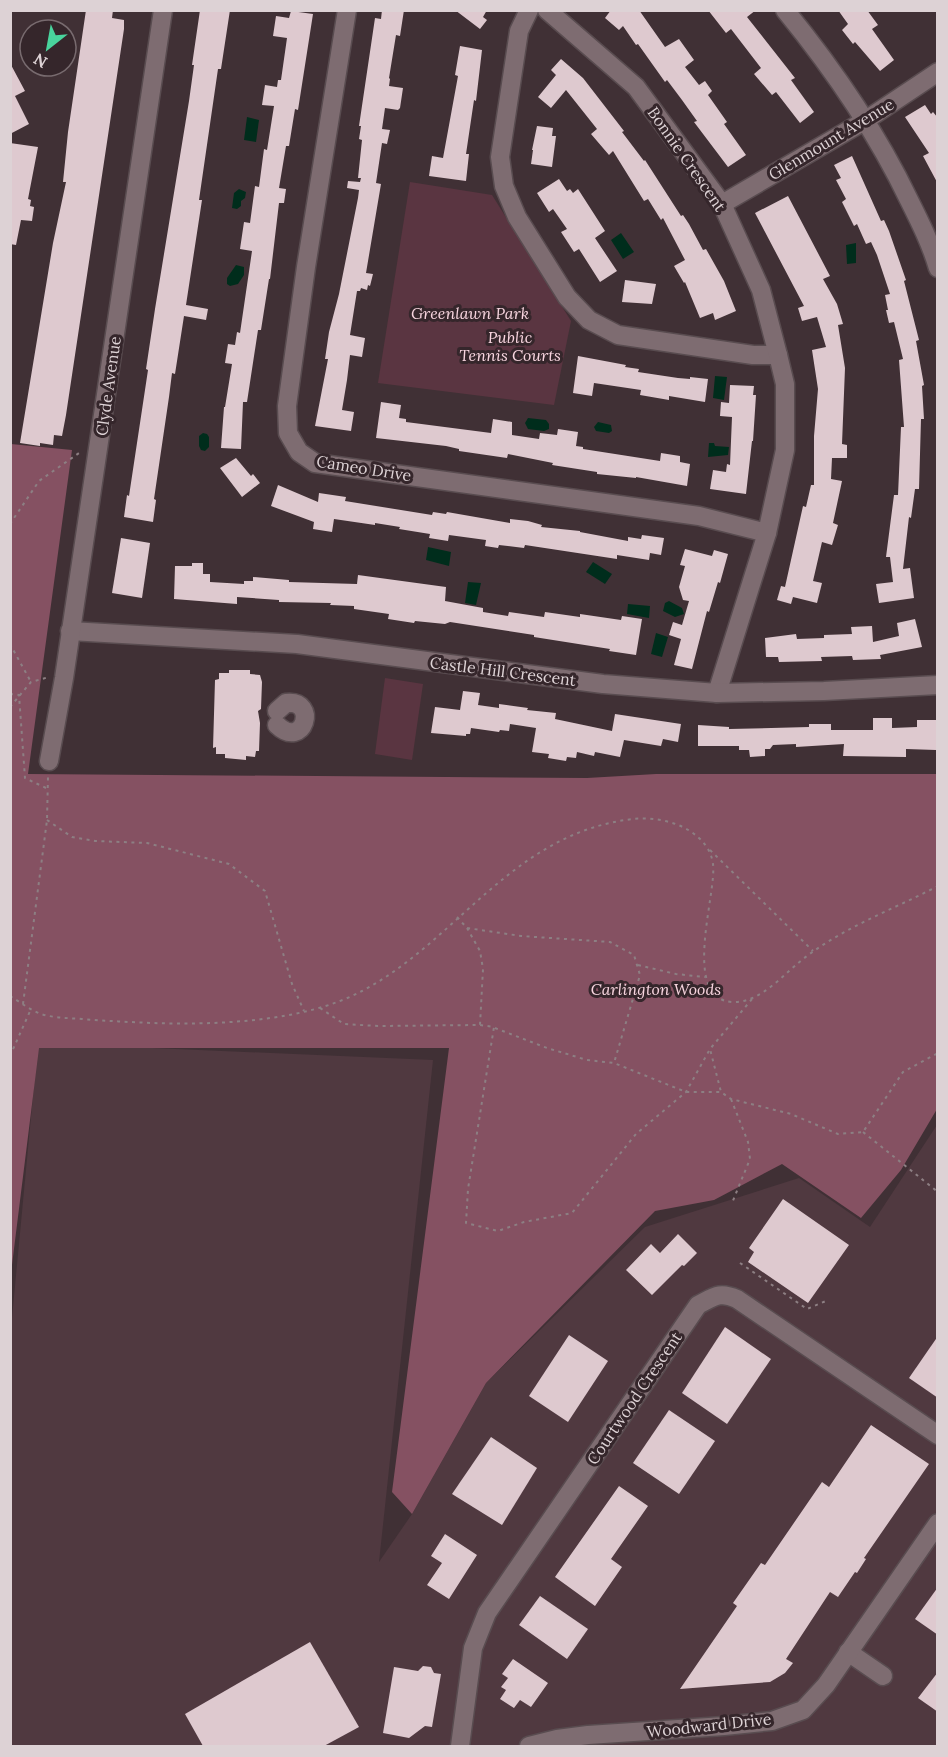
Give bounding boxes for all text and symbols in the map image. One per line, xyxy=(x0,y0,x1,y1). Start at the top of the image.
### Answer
north arrow xyxy=(18,18,78,78)
text: N xyxy=(30,49,51,73)
street label: Glenmount Avenue xyxy=(765,94,897,184)
street label: Bonnie Crescent xyxy=(644,103,731,216)
park label: Greenlawn Park xyxy=(411,303,529,323)
park label: Public Tennis Courts xyxy=(459,327,561,365)
street label: Clyde Avenue xyxy=(91,335,125,437)
street label: Cameo Drive xyxy=(315,451,413,485)
street label: Castle Hill Crescent xyxy=(429,652,578,690)
park label: Carlington Woods xyxy=(591,979,721,999)
street label: Courtwood Crescent xyxy=(582,1327,686,1468)
street label: Woodward Drive xyxy=(646,1708,773,1741)

